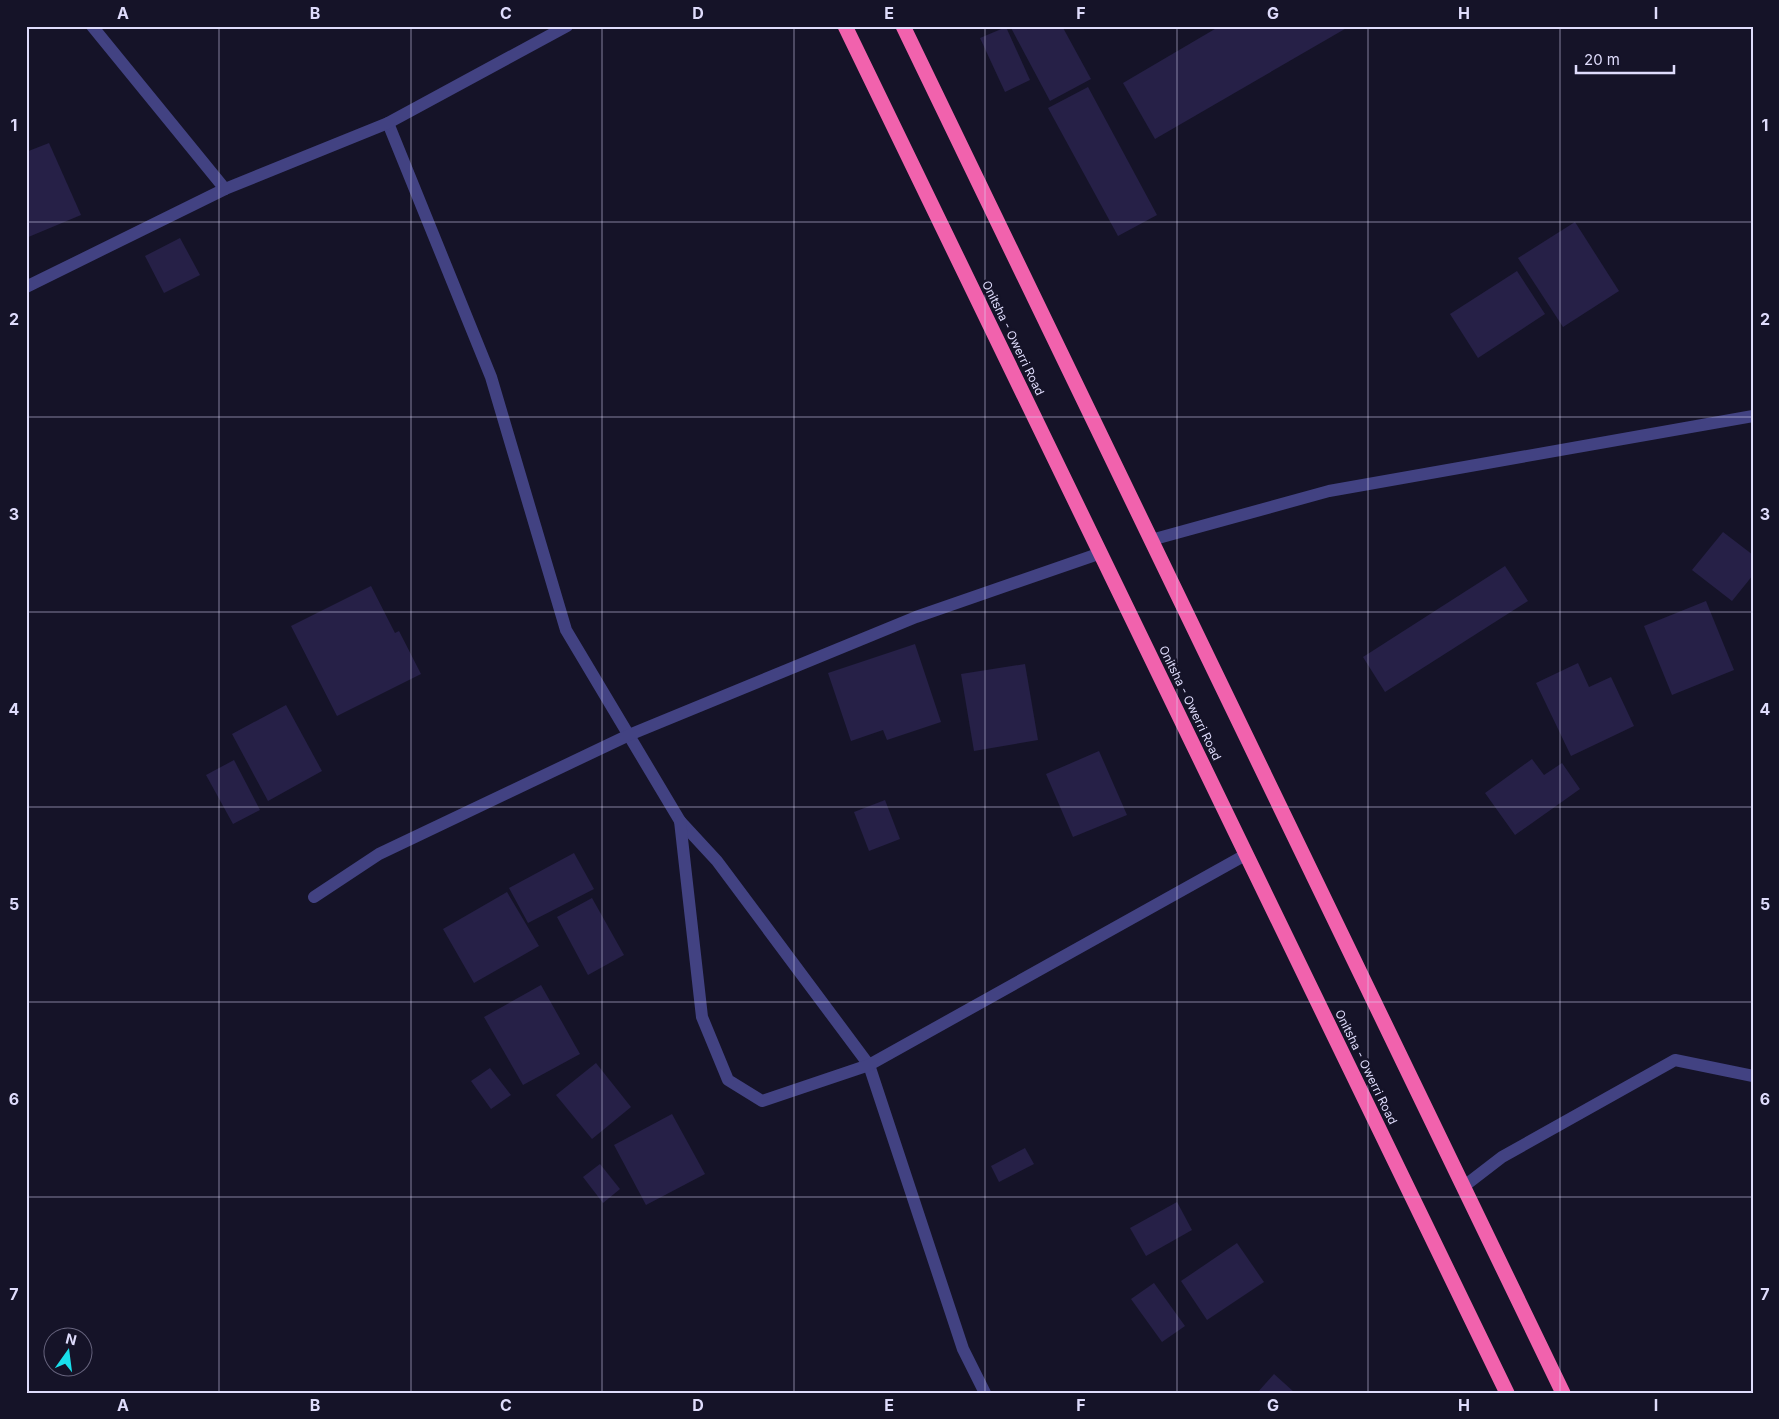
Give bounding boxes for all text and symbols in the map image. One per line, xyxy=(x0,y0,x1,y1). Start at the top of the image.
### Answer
text: A xyxy=(117,3,129,23)
text: B xyxy=(310,3,320,23)
text: C xyxy=(500,3,512,23)
text: D xyxy=(692,3,704,23)
text: E xyxy=(884,3,894,23)
text: F xyxy=(1076,3,1086,23)
text: G xyxy=(1267,3,1279,23)
text: H xyxy=(1458,3,1470,23)
text: I xyxy=(1654,3,1658,23)
scale bar xyxy=(1576,42,1674,74)
text: 20 m xyxy=(1584,50,1620,69)
text: 1 xyxy=(11,115,17,135)
text: 1 xyxy=(1762,115,1768,135)
street label: Onitsha - Owerri Road xyxy=(979,278,1048,398)
text: 2 xyxy=(9,309,19,329)
text: 2 xyxy=(1760,309,1770,329)
text: 3 xyxy=(9,504,19,524)
text: 3 xyxy=(1760,504,1770,524)
street label: Onitsha - Owerri Road xyxy=(1156,643,1225,763)
text: 4 xyxy=(9,699,20,719)
text: 4 xyxy=(1760,699,1771,719)
text: 5 xyxy=(9,894,19,914)
text: 5 xyxy=(1760,894,1770,914)
street label: Onitsha - Owerri Road xyxy=(1332,1007,1401,1127)
text: 6 xyxy=(9,1089,19,1109)
text: 6 xyxy=(1760,1089,1770,1109)
text: 7 xyxy=(9,1284,19,1304)
text: 7 xyxy=(1760,1284,1770,1304)
north arrow xyxy=(42,1326,92,1376)
text: N xyxy=(64,1329,78,1348)
text: A xyxy=(117,1395,129,1415)
text: B xyxy=(310,1395,320,1415)
text: C xyxy=(500,1395,512,1415)
text: D xyxy=(692,1395,704,1415)
text: E xyxy=(884,1395,894,1415)
text: F xyxy=(1076,1395,1086,1415)
text: G xyxy=(1267,1395,1279,1415)
text: H xyxy=(1458,1395,1470,1415)
text: I xyxy=(1654,1395,1658,1415)

